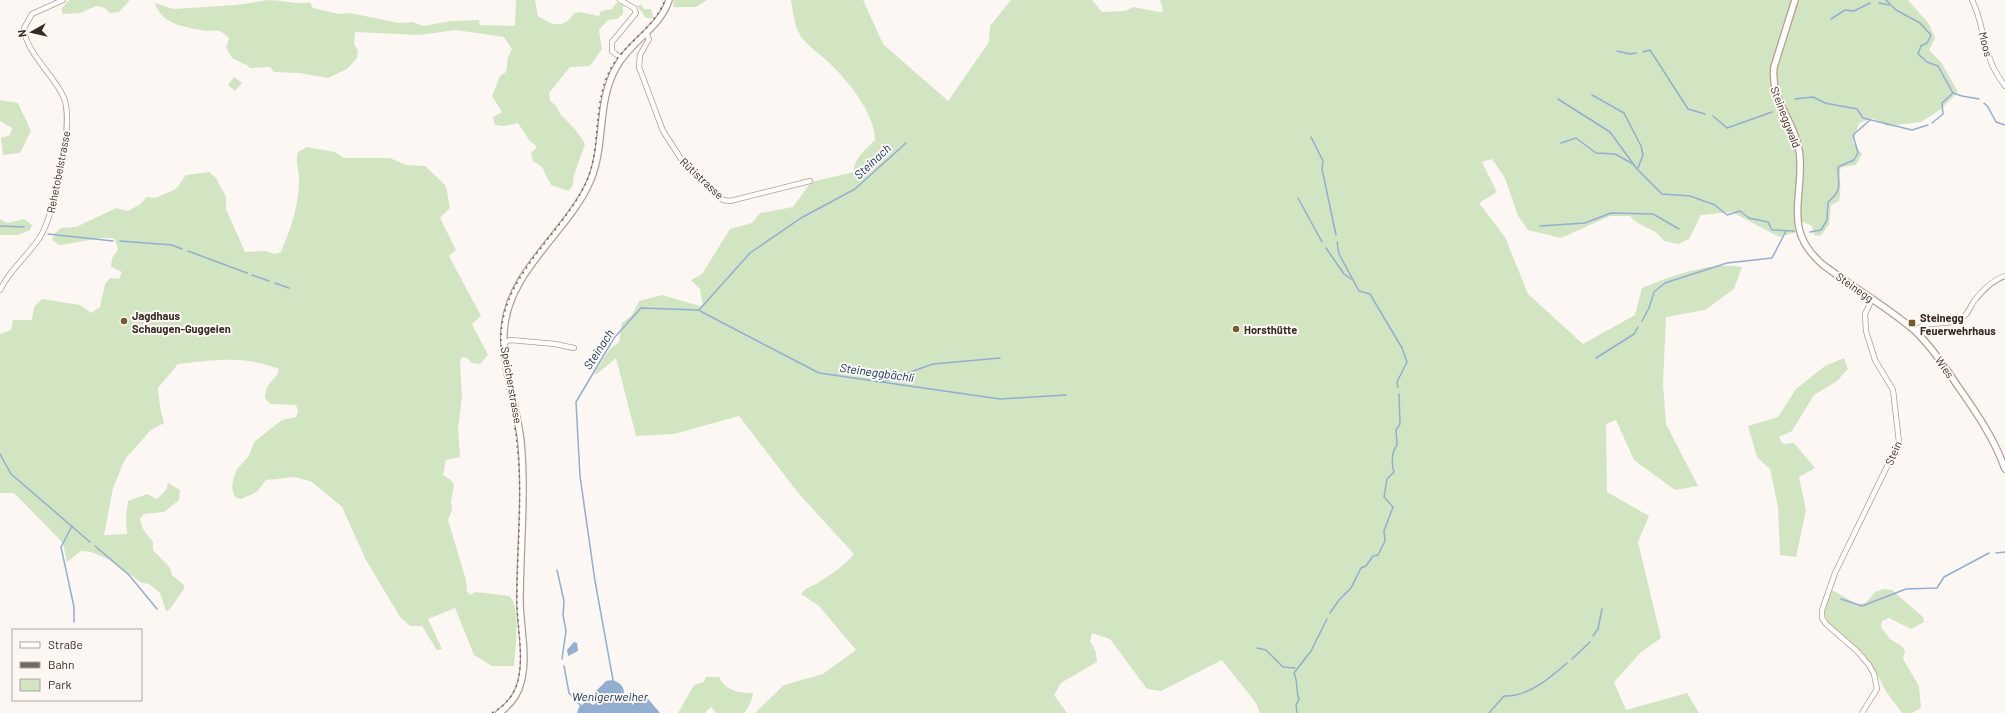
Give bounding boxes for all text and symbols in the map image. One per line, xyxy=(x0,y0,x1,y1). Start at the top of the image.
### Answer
north arrow xyxy=(12,12,52,52)
text: N xyxy=(15,29,29,38)
street label: Moos xyxy=(1977,30,1995,58)
street label: Steineggwald xyxy=(1768,85,1804,149)
street label: Rehetobelstrasse xyxy=(44,130,72,214)
water label: Steinach xyxy=(851,141,893,181)
street label: Rütistrasse xyxy=(678,155,727,201)
street label: Steinegg xyxy=(1834,270,1876,305)
place label: Jagdhaus Schaugen-Guggeien xyxy=(132,309,231,335)
place label: Steinegg Feuerwehrhaus xyxy=(1920,311,1996,337)
marker: Jagdhaus Schaugen-Guggeien xyxy=(119,316,129,326)
marker: Steinegg Feuerwehrhaus xyxy=(1907,318,1917,328)
place label: Horsthütte xyxy=(1244,323,1297,336)
marker: Horsthütte xyxy=(1231,324,1241,334)
water label: Steinach xyxy=(580,326,616,372)
street label: Speicherstrasse xyxy=(499,346,525,424)
street label: Wies xyxy=(1933,354,1957,380)
water label: Steineggbächli xyxy=(839,360,915,384)
street label: Stein xyxy=(1882,439,1904,467)
legend xyxy=(12,629,142,701)
text: Straße xyxy=(48,637,83,651)
text: Bahn xyxy=(48,657,75,671)
text: Park xyxy=(48,677,72,691)
water label: Wenigerweiher xyxy=(572,689,649,703)

